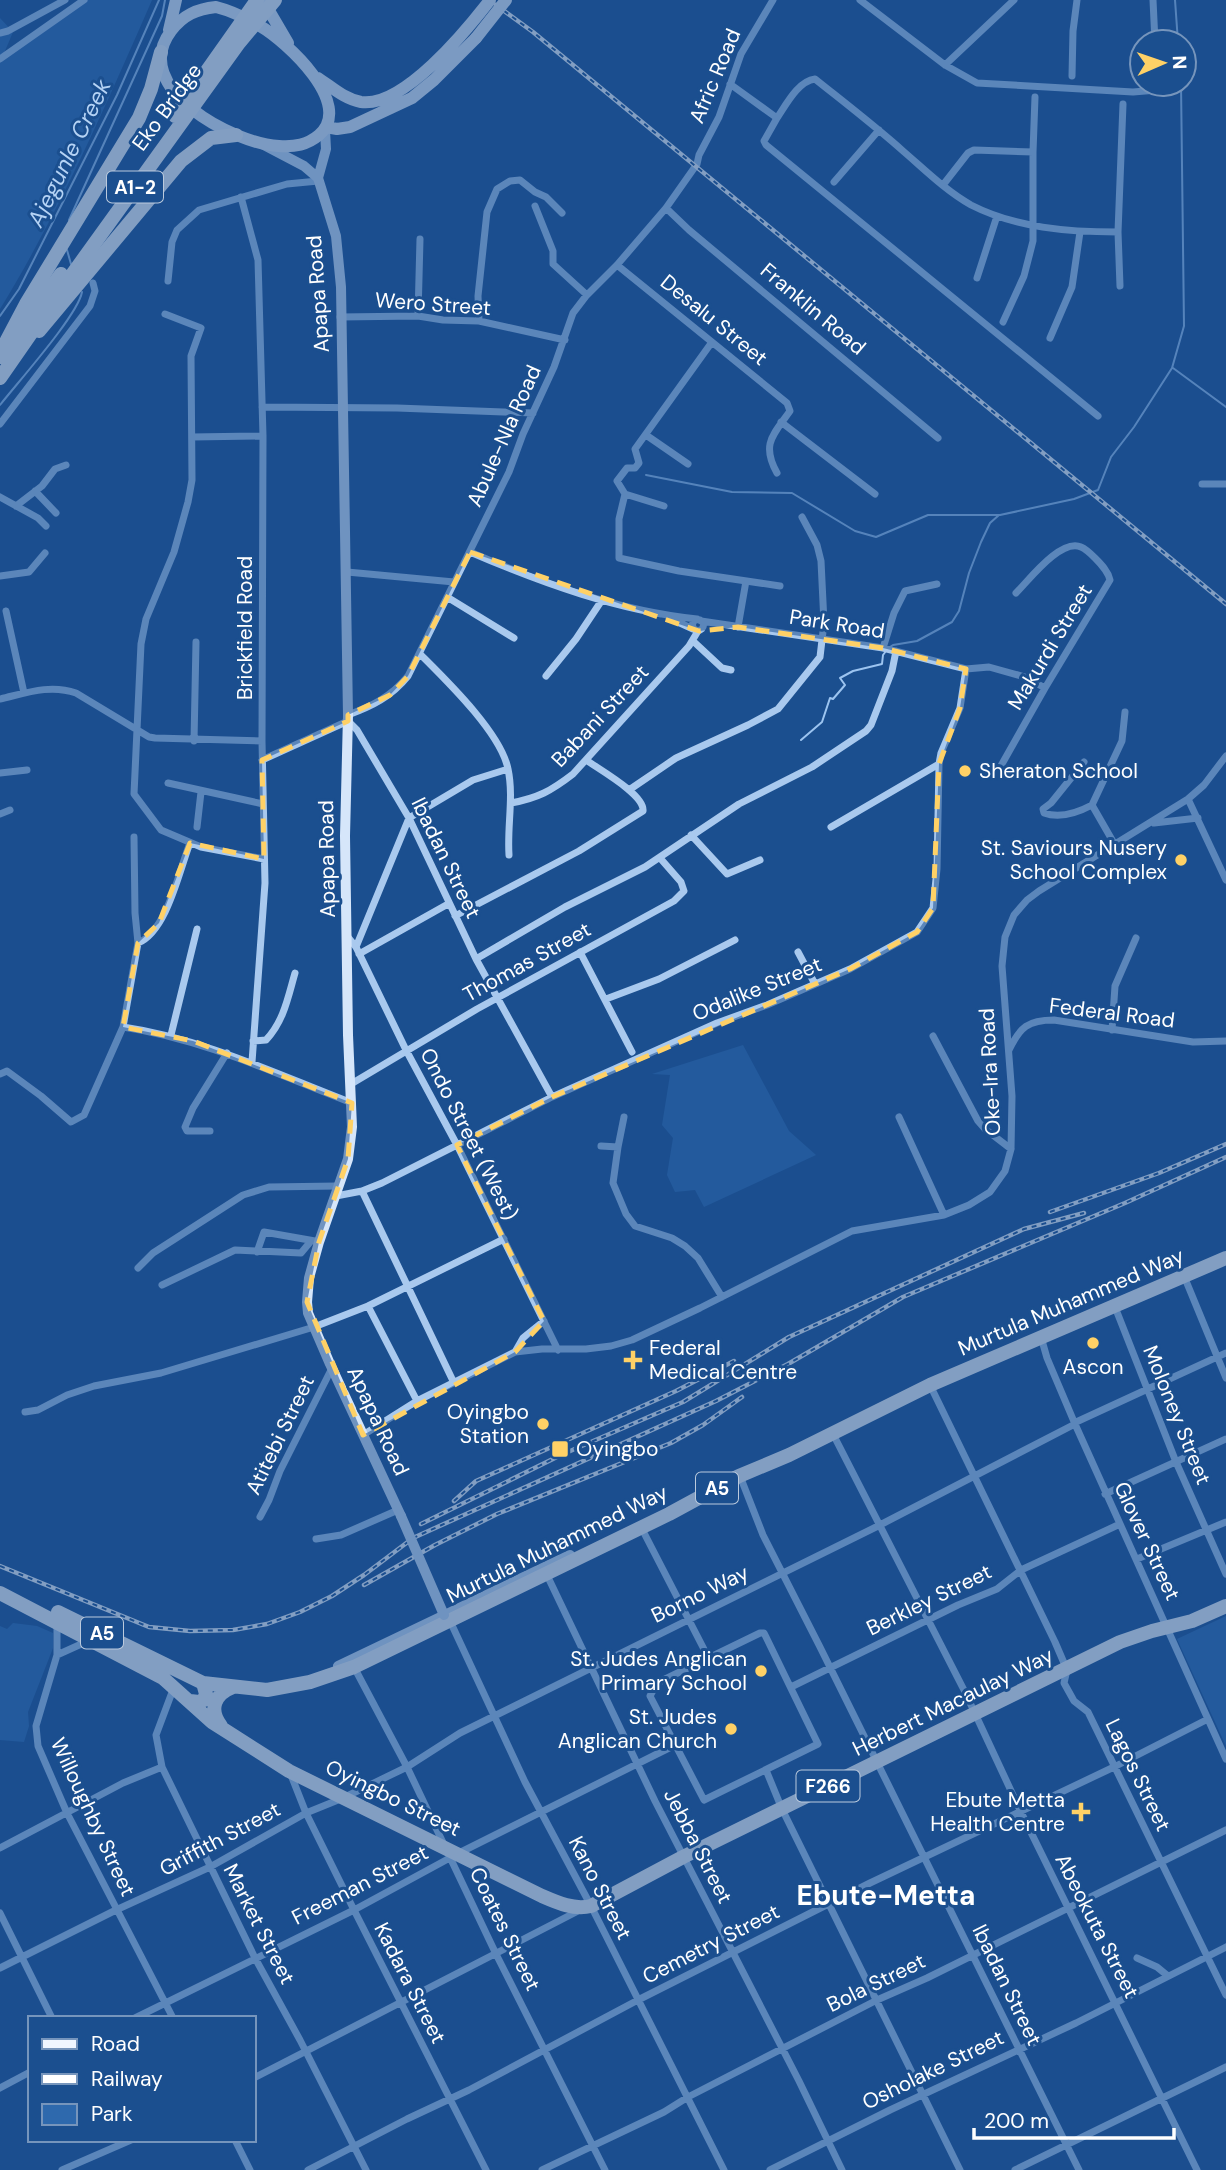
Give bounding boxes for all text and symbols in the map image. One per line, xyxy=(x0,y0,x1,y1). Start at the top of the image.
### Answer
street label: Afric Road xyxy=(683,24,747,128)
north arrow xyxy=(1128,28,1198,98)
text: N xyxy=(1167,55,1192,70)
street label: Eko Bridge xyxy=(126,58,208,156)
water label: Ajegunle Creek xyxy=(20,74,118,233)
road number: A1-2 xyxy=(107,172,163,202)
street label: Apapa Road xyxy=(300,234,336,354)
street label: Franklin Road xyxy=(754,257,872,361)
street label: Desalu Street xyxy=(655,268,773,372)
street label: Wero Street xyxy=(374,286,492,322)
street label: Abule-Nla Road xyxy=(460,361,548,511)
street label: Brickfield Road xyxy=(231,556,259,700)
street label: Makurdi Street xyxy=(1001,579,1099,715)
street label: Park Road xyxy=(787,603,887,645)
street label: Babani Street xyxy=(545,659,655,773)
place label: Sheraton School xyxy=(979,757,1138,785)
marker: Sheraton School xyxy=(957,763,973,779)
street label: Ibadan Street xyxy=(405,793,487,923)
street label: Apapa Road xyxy=(312,800,342,918)
place label: St. Saviours Nusery School Complex xyxy=(981,834,1167,886)
marker: St. Saviours Nusery School Complex xyxy=(1173,852,1189,868)
street label: Thomas Street xyxy=(458,915,596,1009)
street label: Odalike Street xyxy=(688,950,826,1028)
street label: Federal Road xyxy=(1048,991,1176,1035)
street label: Oke-Ira Road xyxy=(973,1007,1007,1137)
street label: Ondo Street (West) xyxy=(413,1043,525,1225)
street label: Murtula Muhammed Way xyxy=(954,1242,1189,1362)
place label: Federal Medical Centre xyxy=(649,1334,797,1386)
marker: Ascon xyxy=(1085,1335,1101,1351)
street label: Moloney Street xyxy=(1136,1341,1218,1489)
marker: Federal Medical Centre xyxy=(623,1350,643,1370)
place label: Ascon xyxy=(1062,1353,1124,1381)
street label: Apapa Road xyxy=(340,1362,416,1480)
street label: Atitebi Street xyxy=(239,1371,321,1499)
place label: Oyingbo Station xyxy=(447,1398,529,1450)
marker: Oyingbo Station xyxy=(535,1416,551,1432)
place label: Oyingbo xyxy=(576,1435,658,1463)
marker: Oyingbo xyxy=(550,1439,570,1459)
road number: A5 xyxy=(696,1472,738,1504)
street label: Glover Street xyxy=(1107,1477,1187,1605)
street label: Murtula Muhammed Way xyxy=(442,1478,673,1610)
street label: Borno Way xyxy=(647,1558,754,1630)
street label: Berkley Street xyxy=(862,1558,996,1642)
road number: A5 xyxy=(81,1618,123,1648)
street label: Herbert Macaulay Way xyxy=(848,1641,1058,1763)
place label: St. Judes Anglican Primary School xyxy=(570,1645,747,1697)
marker: St. Judes Anglican Primary School xyxy=(753,1663,769,1679)
place label: St. Judes Anglican Church xyxy=(558,1703,717,1755)
street label: Lagos Street xyxy=(1099,1714,1177,1836)
marker: St. Judes Anglican Church xyxy=(723,1721,739,1737)
street label: Willoughby Street xyxy=(44,1733,142,1901)
street label: Oyingbo Street xyxy=(321,1753,465,1843)
road number: F266 xyxy=(796,1770,860,1801)
street label: Jebba Street xyxy=(657,1784,739,1908)
place label: Ebute Metta Health Centre xyxy=(930,1786,1065,1838)
street label: Griffith Street xyxy=(155,1795,285,1883)
marker: Ebute Metta Health Centre xyxy=(1071,1802,1091,1822)
street label: Kano Street xyxy=(562,1831,638,1945)
street label: Freeman Street xyxy=(287,1839,433,1931)
street label: Abeokuta Street xyxy=(1048,1849,1146,2003)
street label: Market Street xyxy=(217,1859,301,1989)
street label: Coates Street xyxy=(463,1863,547,1995)
district label: Ebute-Metta xyxy=(797,1877,975,1914)
street label: Cemetry Street xyxy=(638,1897,784,1991)
street label: Kadara Street xyxy=(368,1918,452,2048)
street label: Ibadan Street xyxy=(966,1920,1048,2050)
street label: Bola Street xyxy=(822,1947,930,2019)
legend xyxy=(28,2016,256,2142)
street label: Osholake Street xyxy=(858,2024,1008,2116)
text: Road xyxy=(91,2030,140,2058)
text: Railway xyxy=(91,2065,163,2093)
scale bar xyxy=(974,2096,1174,2140)
text: Park xyxy=(91,2100,133,2128)
text: 200 m xyxy=(984,2107,1049,2135)

